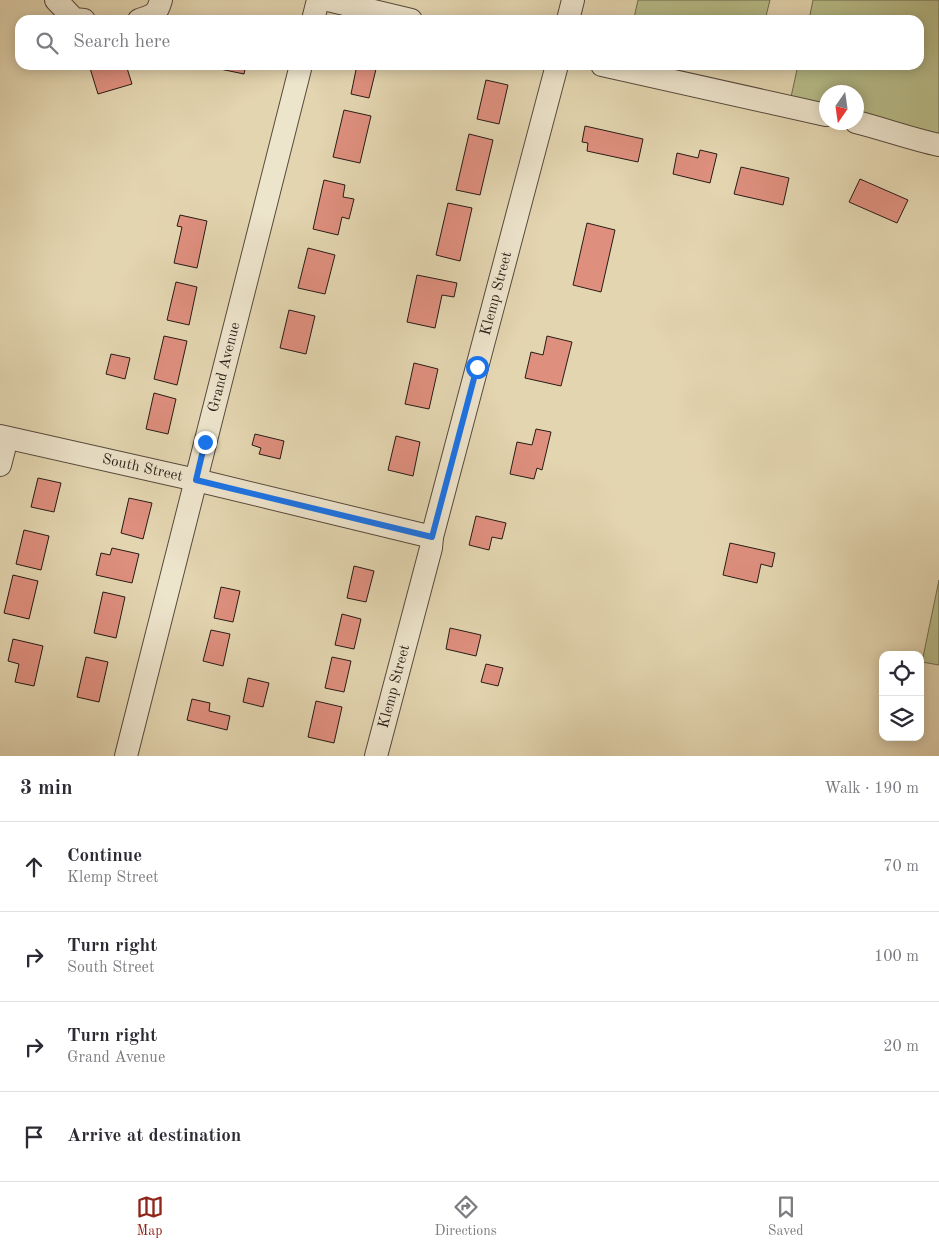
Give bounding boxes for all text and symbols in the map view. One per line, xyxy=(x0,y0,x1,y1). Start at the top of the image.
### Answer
search box xyxy=(15,15,924,70)
icon: search xyxy=(33,29,61,57)
text: Search here xyxy=(73,33,170,52)
north arrow xyxy=(819,85,864,130)
street label: Klemp Street xyxy=(478,250,515,337)
street label: Grand Avenue xyxy=(206,321,243,414)
route start xyxy=(466,356,489,379)
route end xyxy=(194,431,217,454)
street label: South Street xyxy=(101,452,184,484)
street label: Klemp Street xyxy=(376,643,413,730)
map controls xyxy=(879,651,924,741)
button: locate xyxy=(879,651,924,696)
button: layers xyxy=(879,696,924,741)
text: 3 min xyxy=(20,778,73,799)
text: Walk · 190 m xyxy=(824,781,919,797)
text: Continue xyxy=(67,847,142,866)
icon: ahead xyxy=(20,853,48,881)
text: 70 m xyxy=(883,859,919,875)
text: Klemp Street xyxy=(67,870,159,886)
text: Turn right xyxy=(67,937,157,956)
icon: right xyxy=(20,943,48,971)
text: 100 m xyxy=(874,949,919,965)
text: South Street xyxy=(67,960,155,976)
text: Turn right xyxy=(67,1027,157,1046)
icon: right xyxy=(20,1033,48,1061)
text: 20 m xyxy=(883,1039,919,1055)
text: Grand Avenue xyxy=(67,1050,165,1066)
icon: arrive xyxy=(20,1123,48,1151)
text: Arrive at destination xyxy=(67,1127,241,1146)
tab: Map xyxy=(136,1193,164,1240)
tab: Directions xyxy=(435,1193,497,1240)
tab: Saved xyxy=(768,1193,803,1240)

